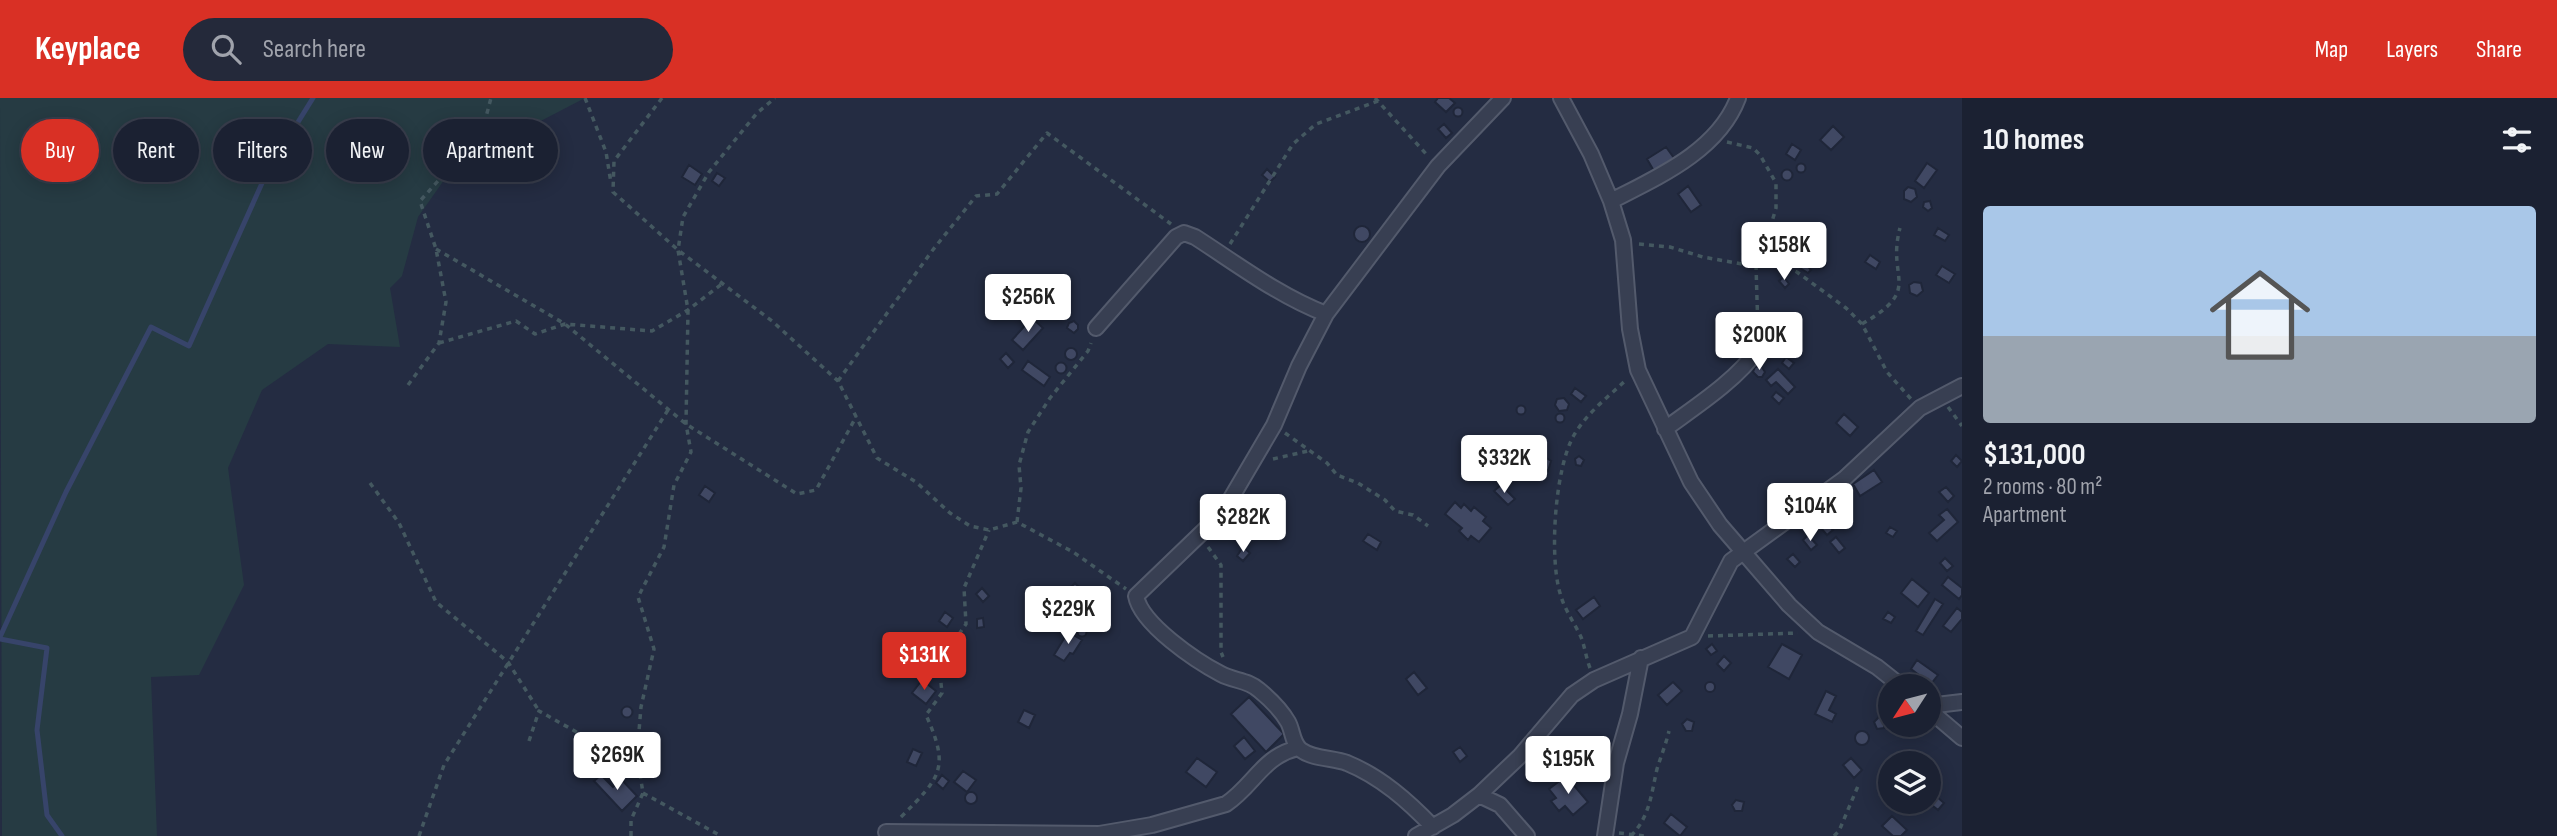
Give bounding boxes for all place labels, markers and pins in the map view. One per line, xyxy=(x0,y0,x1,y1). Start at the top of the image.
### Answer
pin: $158K xyxy=(1735,222,1833,282)
pin: $256K xyxy=(979,274,1077,334)
pin: $200K xyxy=(1710,313,1808,372)
pin: $332K xyxy=(1455,436,1553,495)
pin: $104K xyxy=(1761,484,1859,543)
pin: $282K xyxy=(1194,494,1292,554)
pin: $229K xyxy=(1019,587,1117,646)
pin: $131K xyxy=(875,632,973,692)
pin: $269K xyxy=(568,732,666,792)
pin: $195K xyxy=(1519,736,1617,796)

